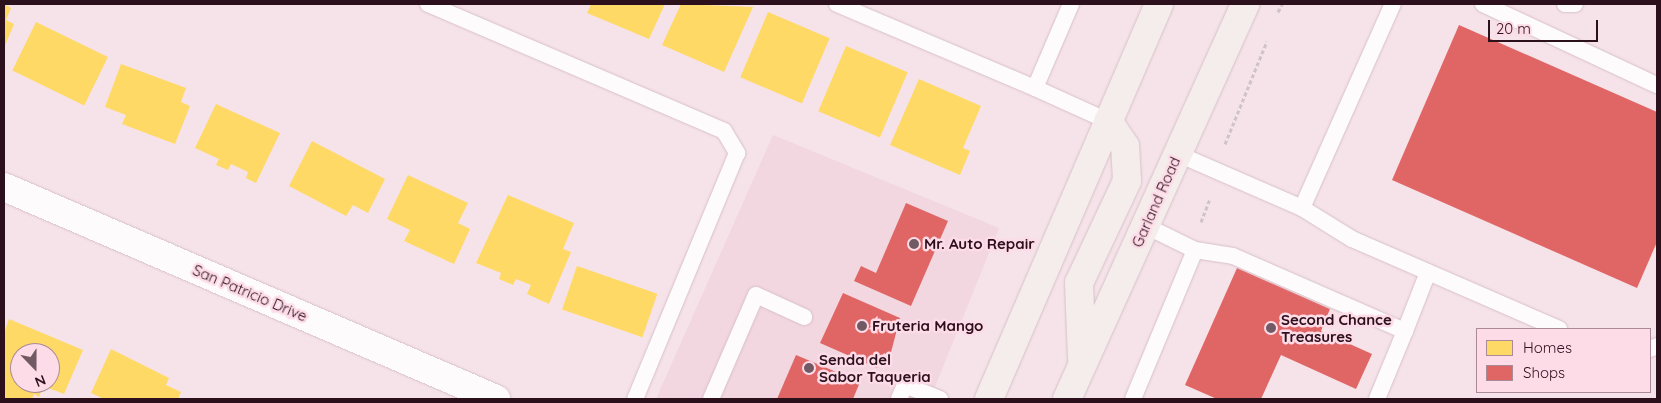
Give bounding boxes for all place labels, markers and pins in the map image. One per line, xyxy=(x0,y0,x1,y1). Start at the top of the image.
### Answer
place label: Mr. Auto Repair xyxy=(924,235,1035,253)
marker: Mr. Auto Repair xyxy=(908,238,920,250)
place label: Second Chance Treasures xyxy=(1281,310,1392,345)
place label: Fruteria Mango xyxy=(872,317,983,335)
marker: Fruteria Mango xyxy=(856,320,868,332)
marker: Second Chance Treasures xyxy=(1265,322,1277,334)
place label: Senda del Sabor Taqueria xyxy=(819,350,931,385)
marker: Senda del Sabor Taqueria xyxy=(803,362,815,374)

